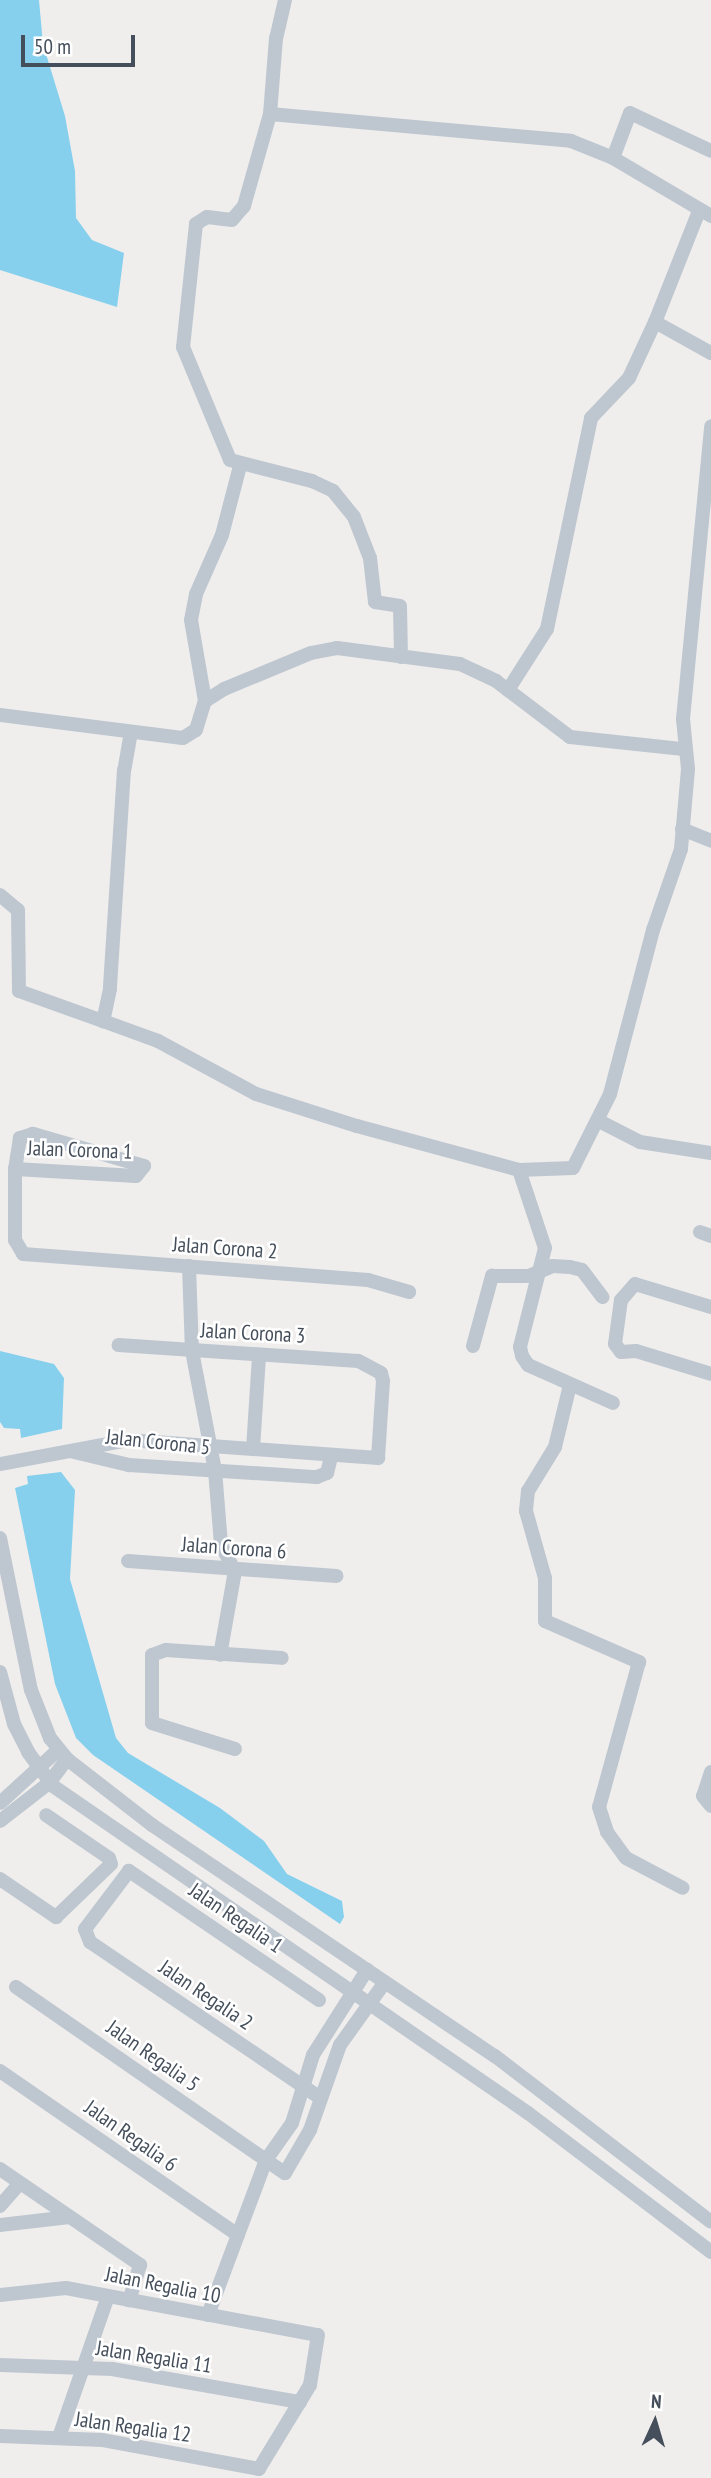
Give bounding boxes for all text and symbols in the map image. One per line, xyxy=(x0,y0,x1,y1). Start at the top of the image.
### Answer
scale bar xyxy=(24,21,138,65)
text: 50 m xyxy=(34,33,71,60)
street label: Jalan Corona 1 xyxy=(27,1136,133,1164)
street label: Jalan Corona 2 xyxy=(172,1232,278,1264)
street label: Jalan Corona 3 xyxy=(200,1318,306,1348)
street label: Jalan Corona 5 xyxy=(105,1424,211,1460)
street label: Jalan Corona 6 xyxy=(181,1532,287,1564)
street label: Jalan Regalia 1 xyxy=(184,1878,288,1958)
street label: Jalan Regalia 2 xyxy=(154,1955,258,2035)
street label: Jalan Regalia 5 xyxy=(102,2015,204,2097)
street label: Jalan Regalia 6 xyxy=(80,2095,182,2177)
street label: Jalan Regalia 10 xyxy=(103,2261,223,2309)
street label: Jalan Regalia 11 xyxy=(94,2335,214,2379)
north arrow xyxy=(620,2387,690,2457)
text: N xyxy=(650,2389,662,2413)
street label: Jalan Regalia 12 xyxy=(73,2406,193,2448)

